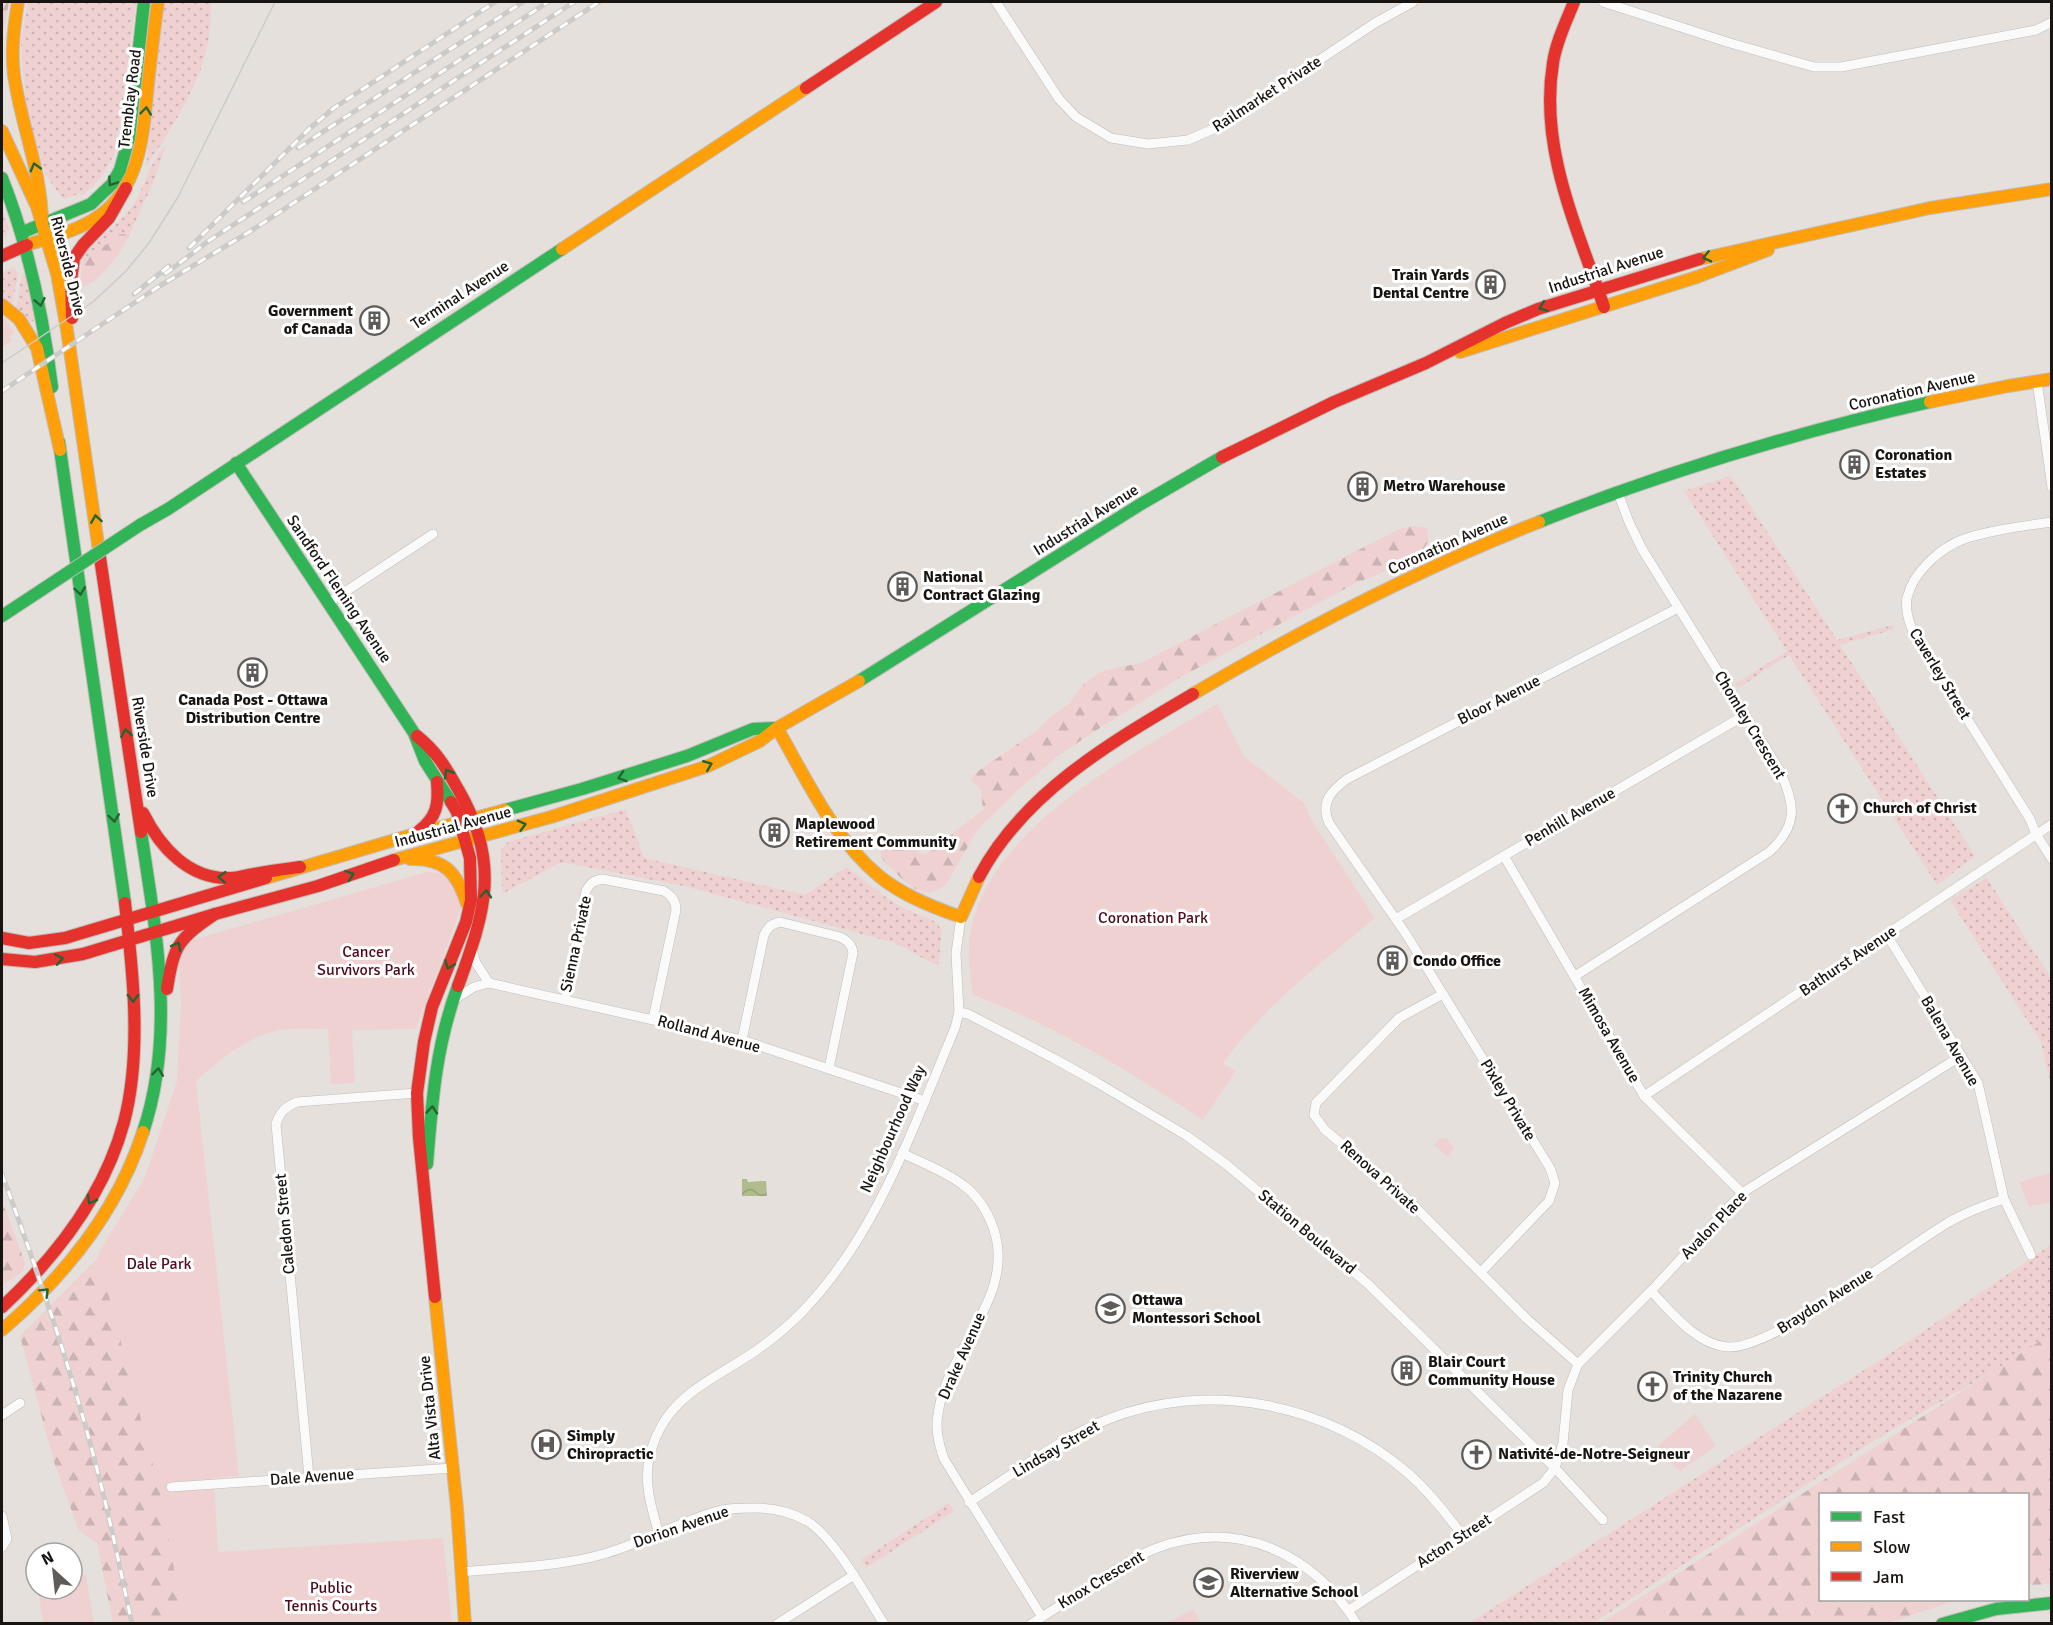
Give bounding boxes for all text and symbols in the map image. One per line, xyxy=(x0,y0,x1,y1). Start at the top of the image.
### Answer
street label: Tremblay Road xyxy=(114,48,146,150)
street label: Railmarket Private xyxy=(1209,51,1325,137)
one-way arrow xyxy=(139,107,152,116)
one-way arrow xyxy=(30,162,42,172)
one-way arrow xyxy=(108,175,119,186)
street label: Riverside Drive xyxy=(46,214,90,318)
street label: Industrial Avenue xyxy=(1546,242,1666,298)
one-way arrow xyxy=(1702,250,1712,263)
street label: Terminal Avenue xyxy=(407,256,513,334)
place label: Train Yards Dental Centre xyxy=(1372,265,1469,303)
building icon: Train Yards Dental Centre xyxy=(1474,268,1506,300)
one-way arrow xyxy=(33,297,46,307)
one-way arrow xyxy=(1538,300,1549,313)
place label: Government of Canada xyxy=(268,301,353,339)
building icon: Government of Canada xyxy=(358,304,390,336)
street label: Coronation Avenue xyxy=(1847,367,1977,415)
place label: Coronation Estates xyxy=(1875,445,1952,483)
building icon: Coronation Estates xyxy=(1838,448,1870,480)
building icon: Metro Warehouse xyxy=(1346,470,1378,502)
place label: Metro Warehouse xyxy=(1383,476,1505,496)
street label: Industrial Avenue xyxy=(1030,480,1142,560)
street label: Coronation Avenue xyxy=(1385,509,1511,579)
street label: Sandford Fleming Avenue xyxy=(282,511,396,667)
one-way arrow xyxy=(90,515,103,525)
place label: National Contract Glazing xyxy=(923,567,1041,605)
building icon: National Contract Glazing xyxy=(886,570,918,602)
one-way arrow xyxy=(73,586,86,596)
street label: Caverley Street xyxy=(1905,625,1975,724)
building icon: Canada Post - Ottawa Distribution Centre xyxy=(237,656,269,688)
street label: Chomley Crescent xyxy=(1710,667,1790,783)
street label: Bloor Avenue xyxy=(1454,671,1544,729)
place label: Canada Post - Ottawa Distribution Centre xyxy=(178,690,328,728)
street label: Riverside Drive xyxy=(127,695,163,799)
one-way arrow xyxy=(121,729,133,738)
one-way arrow xyxy=(702,760,713,772)
one-way arrow xyxy=(444,769,456,779)
one-way arrow xyxy=(617,769,628,782)
street label: Penhill Avenue xyxy=(1521,783,1619,851)
church icon: Church of Christ xyxy=(1826,792,1858,824)
place label: Church of Christ xyxy=(1863,798,1977,818)
street label: Industrial Avenue xyxy=(392,802,514,852)
one-way arrow xyxy=(107,814,119,823)
place label: Maplewood Retirement Community xyxy=(795,814,957,852)
building icon: Maplewood Retirement Community xyxy=(758,817,790,849)
one-way arrow xyxy=(516,820,527,832)
one-way arrow xyxy=(344,870,355,883)
one-way arrow xyxy=(217,871,226,884)
one-way arrow xyxy=(479,889,492,898)
street label: Sienna Private xyxy=(556,894,596,994)
park label: Coronation Park xyxy=(1098,908,1208,928)
street label: Bathurst Avenue xyxy=(1796,921,1900,1001)
one-way arrow xyxy=(170,942,181,952)
park label: Cancer Survivors Park xyxy=(317,942,415,980)
building icon: Condo Office xyxy=(1376,945,1408,977)
place label: Condo Office xyxy=(1413,951,1501,971)
one-way arrow xyxy=(54,953,64,966)
one-way arrow xyxy=(444,959,456,970)
street label: Mimosa Avenue xyxy=(1574,984,1644,1086)
street label: Balena Avenue xyxy=(1916,992,1984,1090)
one-way arrow xyxy=(127,993,140,1002)
street label: Rolland Avenue xyxy=(655,1011,763,1057)
street label: Pixley Private xyxy=(1476,1055,1540,1145)
street label: Neighbourhood Way xyxy=(856,1062,930,1196)
one-way arrow xyxy=(151,1067,163,1076)
one-way arrow xyxy=(425,1106,438,1115)
street label: Renova Private xyxy=(1336,1136,1424,1218)
street label: Caledon Street xyxy=(271,1172,299,1275)
street label: Station Boulevard xyxy=(1254,1185,1360,1279)
street label: Avalon Place xyxy=(1676,1187,1752,1263)
one-way arrow xyxy=(87,1194,98,1204)
park label: Dale Park xyxy=(126,1254,192,1274)
street label: Braydon Avenue xyxy=(1773,1263,1877,1339)
one-way arrow xyxy=(38,1288,49,1299)
place label: Ottawa Montessori School xyxy=(1132,1290,1261,1328)
school or university icon: Ottawa Montessori School xyxy=(1095,1293,1127,1325)
street label: Drake Avenue xyxy=(934,1309,990,1403)
place label: Blair Court Community House xyxy=(1428,1352,1555,1390)
street label: Alta Vista Drive xyxy=(415,1355,445,1461)
building icon: Blair Court Community House xyxy=(1391,1355,1423,1387)
place label: Trinity Church of the Nazarene xyxy=(1673,1367,1782,1405)
church icon: Trinity Church of the Nazarene xyxy=(1636,1370,1668,1402)
street label: Lindsay Street xyxy=(1009,1416,1103,1482)
place label: Simply Chiropractic xyxy=(567,1426,654,1464)
hospital icon: Simply Chiropractic xyxy=(530,1429,562,1461)
church icon: Nativité-de-Notre-Seigneur xyxy=(1461,1438,1493,1470)
place label: Nativité-de-Notre-Seigneur xyxy=(1498,1444,1691,1464)
street label: Dale Avenue xyxy=(269,1464,355,1490)
legend xyxy=(1819,1493,2029,1601)
street label: Dorion Avenue xyxy=(631,1501,731,1553)
text: Fast xyxy=(1873,1506,1905,1528)
street label: Acton Street xyxy=(1413,1509,1495,1573)
text: Slow xyxy=(1873,1536,1910,1558)
north arrow xyxy=(24,1541,84,1601)
street label: Knox Crescent xyxy=(1054,1546,1148,1614)
text: N xyxy=(38,1547,57,1570)
place label: Riverview Alternative School xyxy=(1230,1564,1358,1602)
text: Jam xyxy=(1873,1566,1904,1588)
school or university icon: Riverview Alternative School xyxy=(1193,1567,1225,1599)
park label: Public Tennis Courts xyxy=(285,1578,377,1616)

